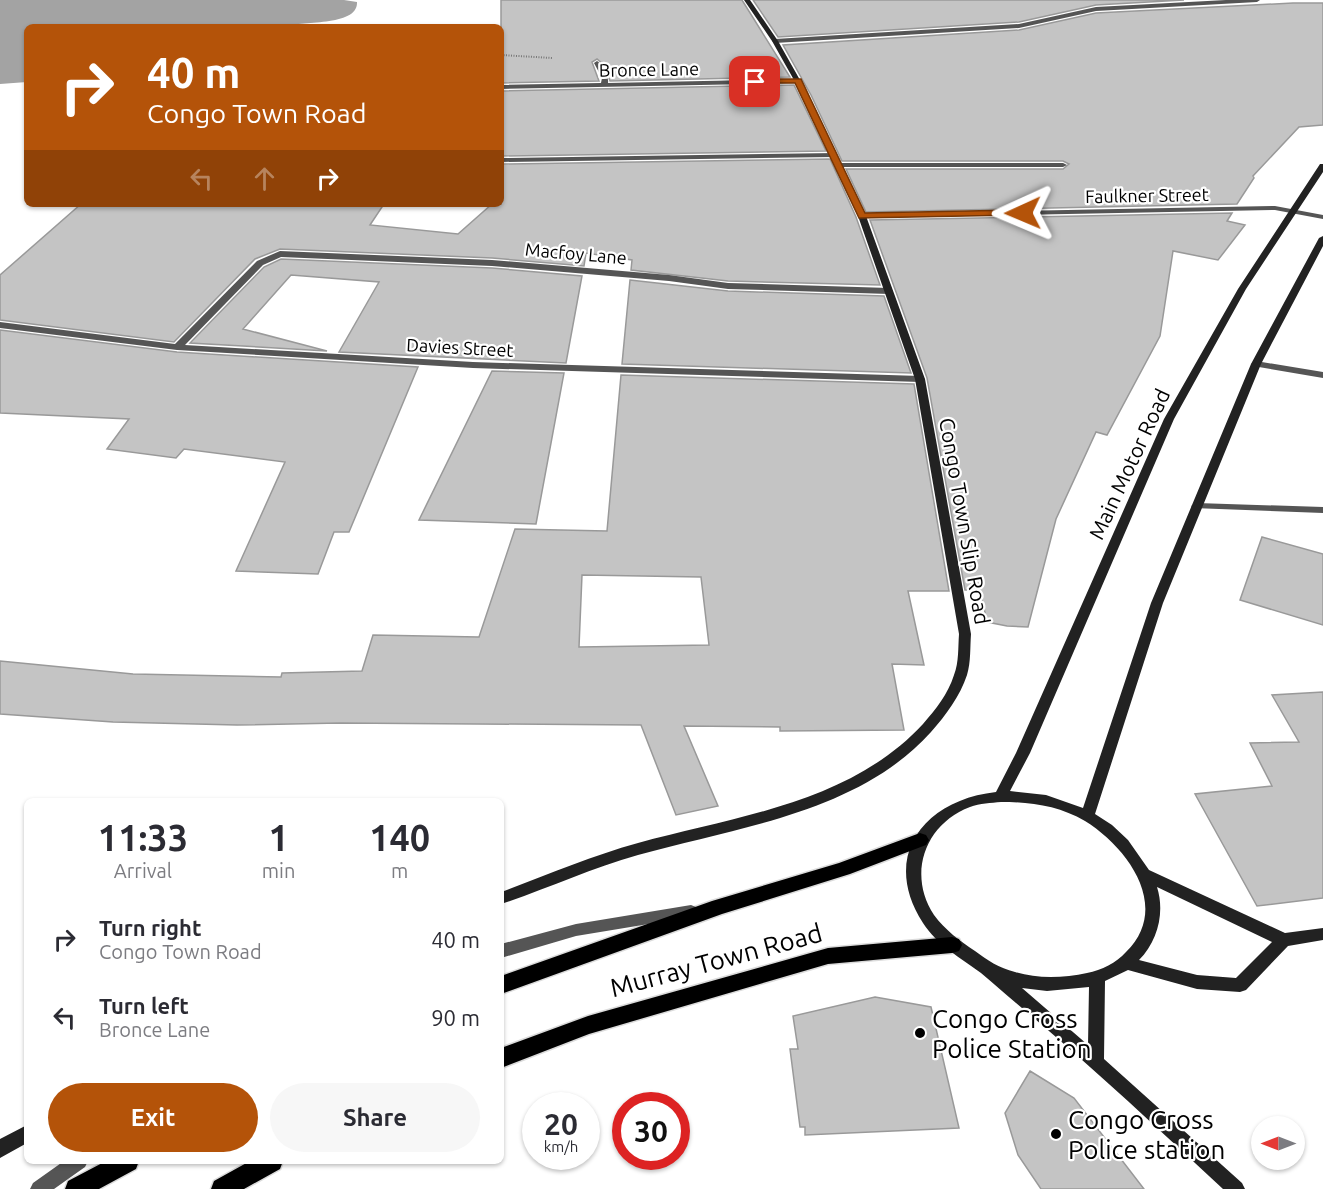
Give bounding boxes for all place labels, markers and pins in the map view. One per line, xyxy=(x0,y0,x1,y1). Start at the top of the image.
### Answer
pin xyxy=(729,56,780,107)
place label: Congo Cross Police Station xyxy=(932,1004,1092,1063)
marker: Congo Cross Police Station xyxy=(913,1026,927,1040)
place label: Congo Cross Police station xyxy=(1068,1105,1225,1164)
marker: Congo Cross Police station xyxy=(1049,1127,1063,1141)

